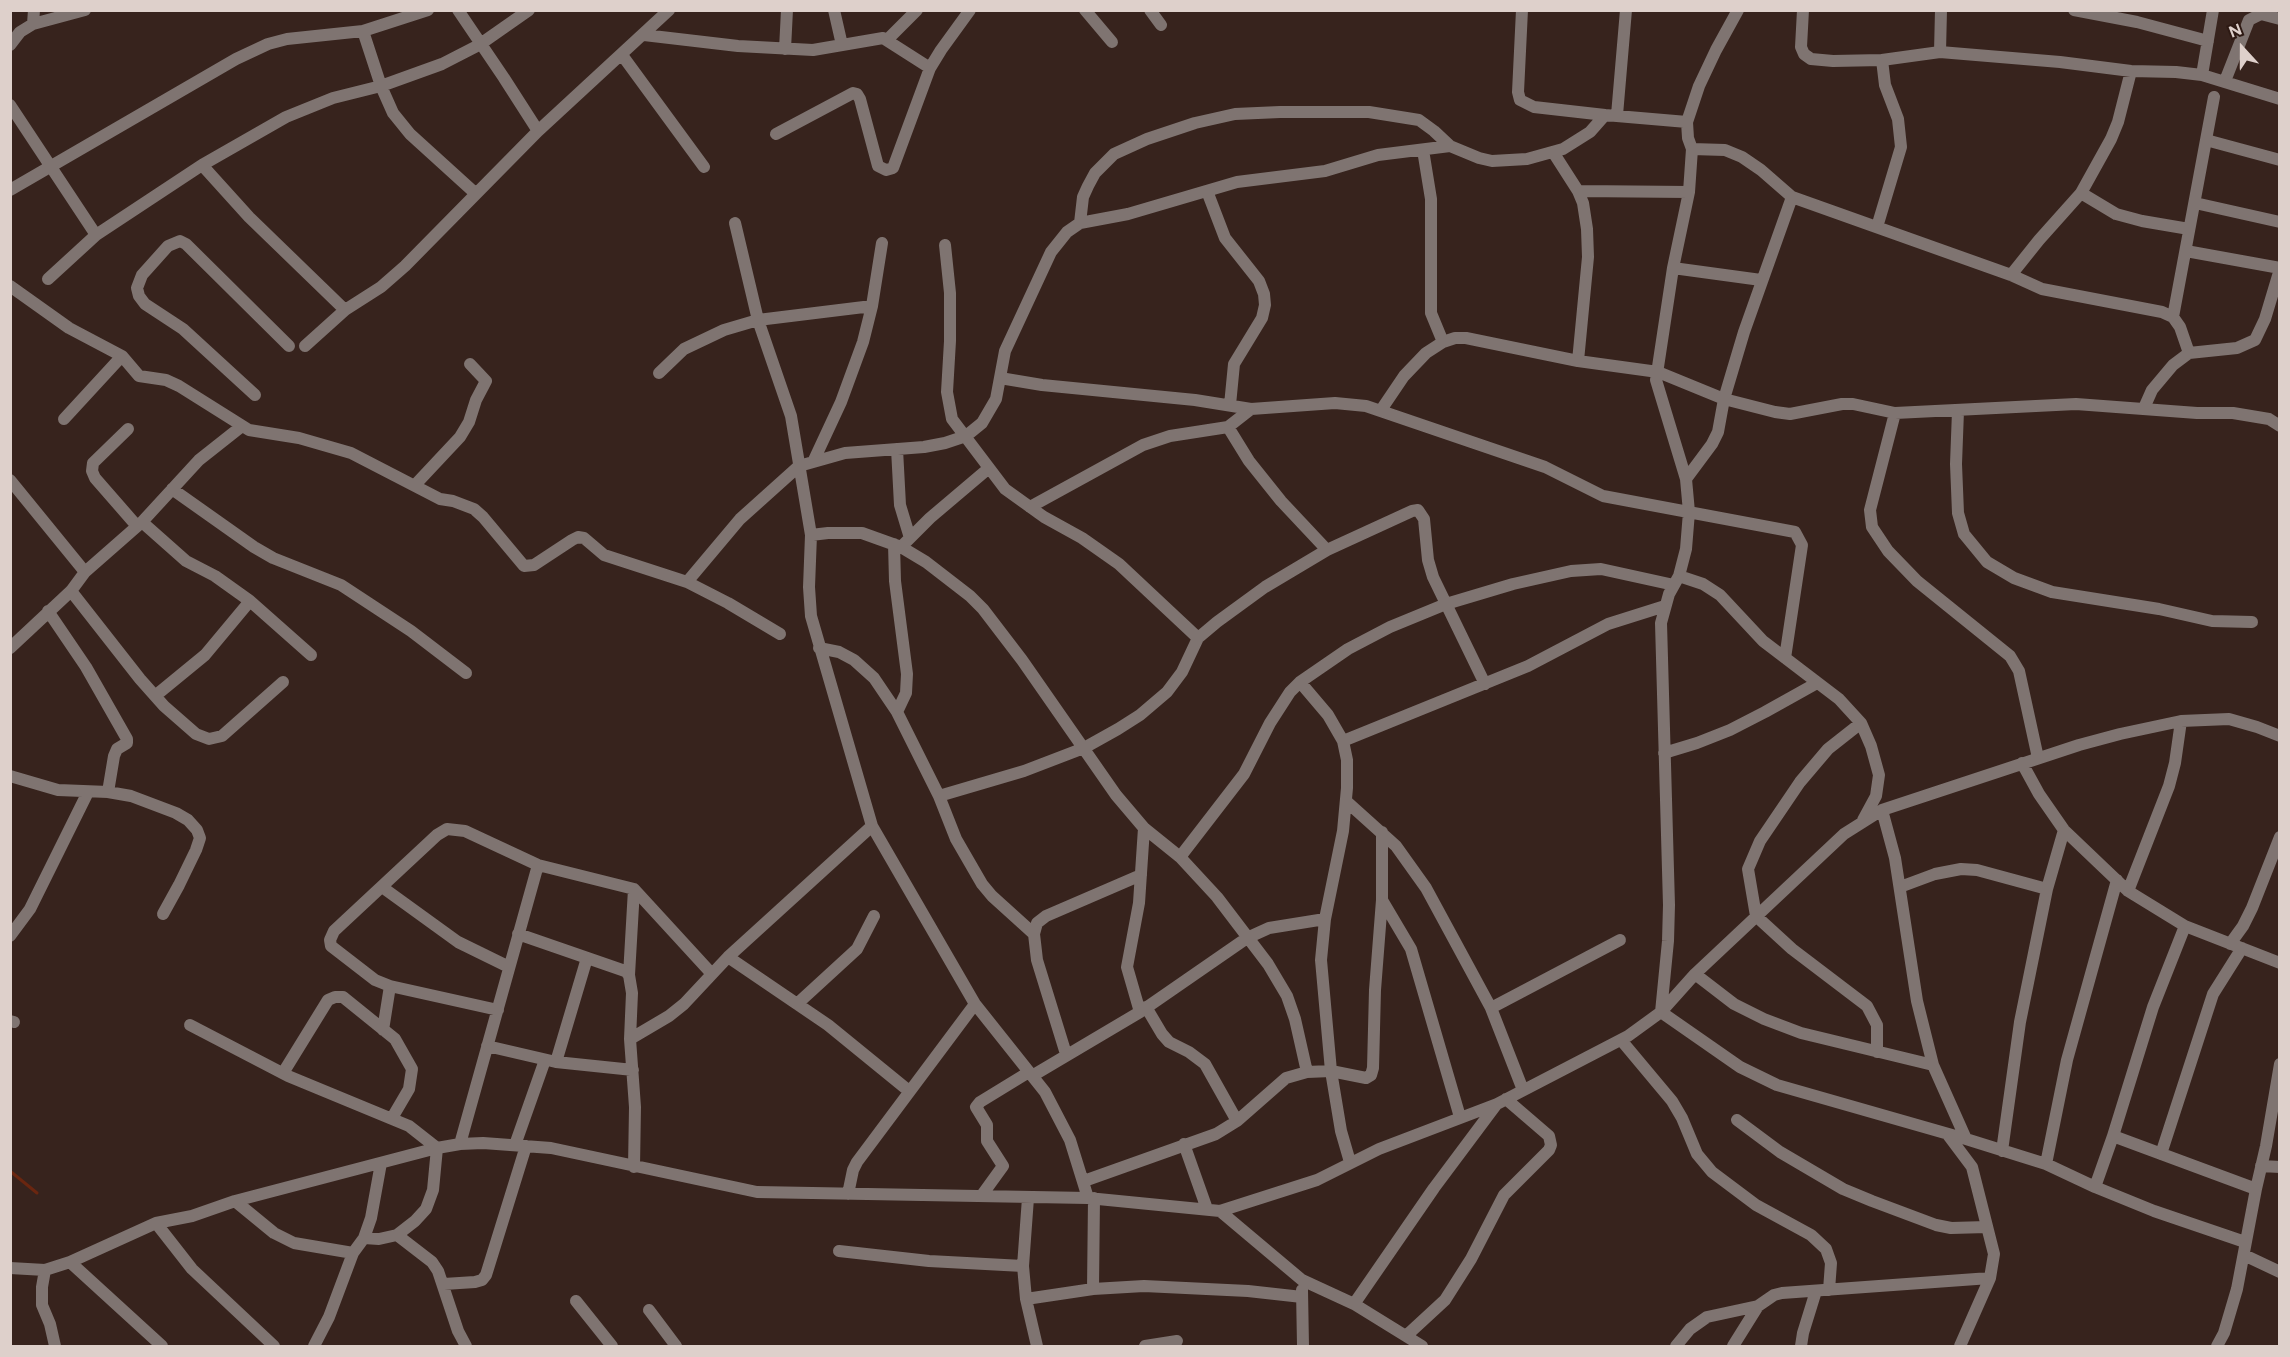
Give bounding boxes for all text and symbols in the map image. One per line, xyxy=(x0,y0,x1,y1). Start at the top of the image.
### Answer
north arrow xyxy=(2212,18,2272,78)
text: N xyxy=(2226,20,2245,42)

